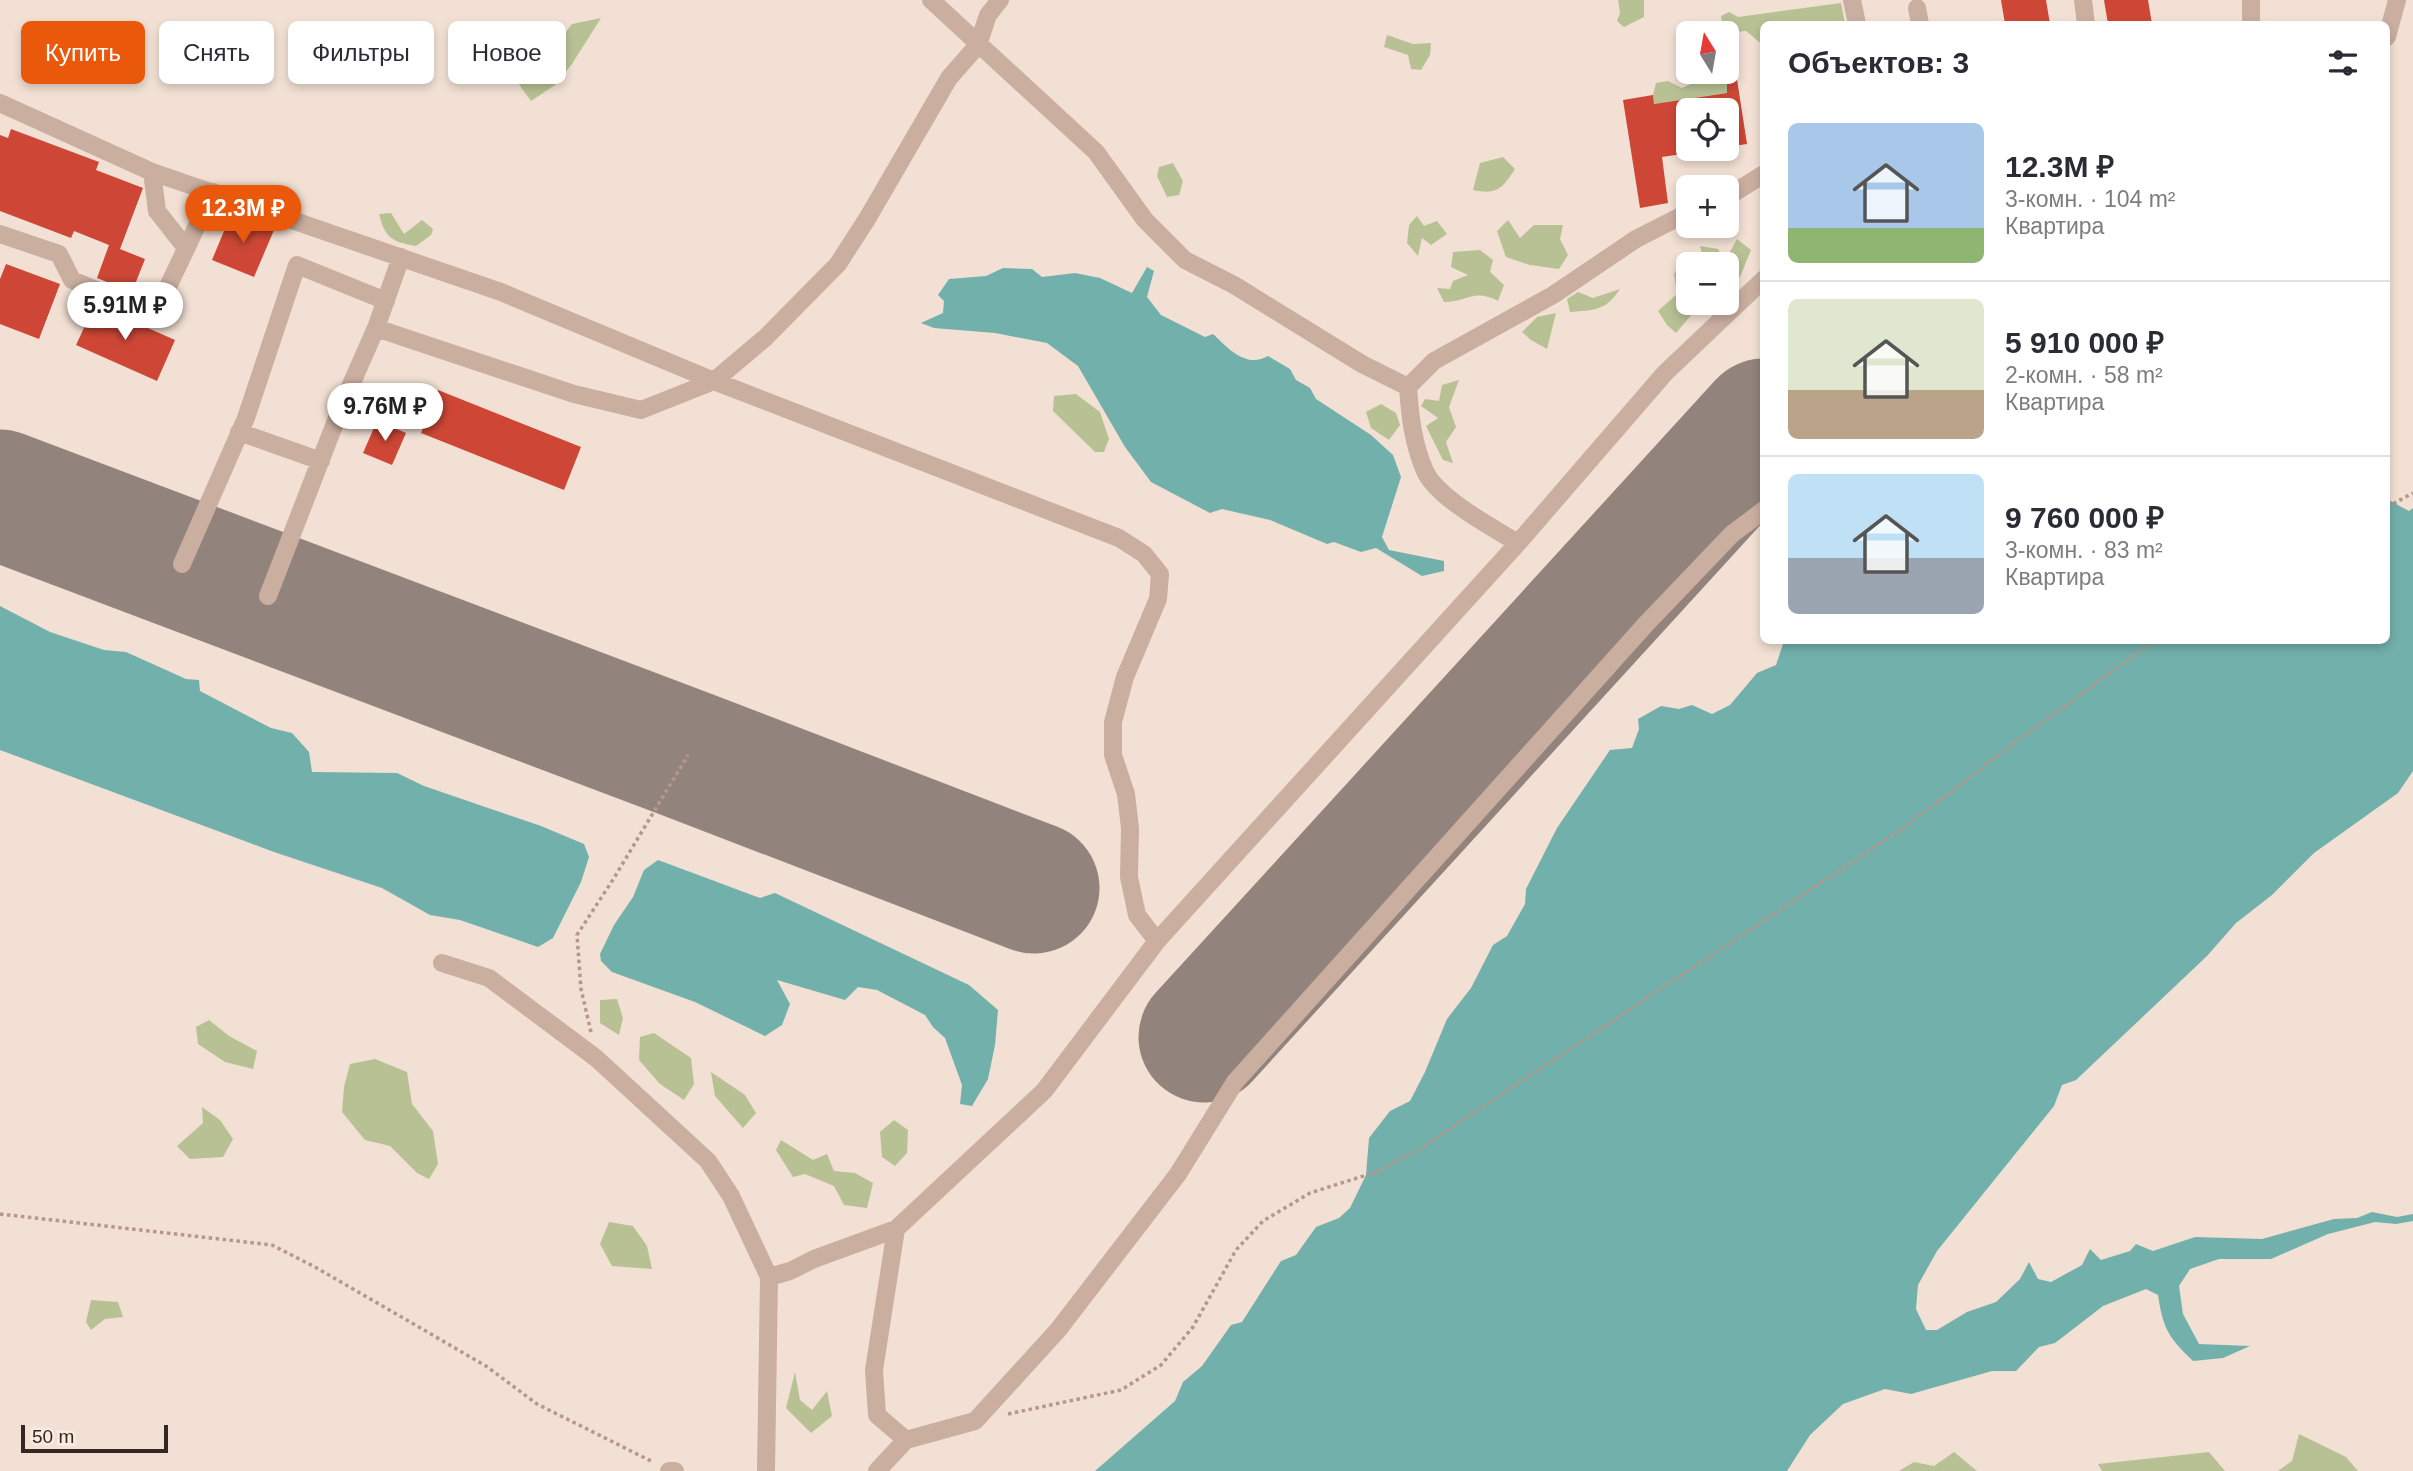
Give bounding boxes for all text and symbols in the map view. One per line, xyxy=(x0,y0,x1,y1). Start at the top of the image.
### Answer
chip: Купить xyxy=(21,21,145,84)
chip: Снять xyxy=(159,21,274,84)
chip: Фильтры xyxy=(288,21,434,84)
chip: Новое xyxy=(448,21,566,84)
north arrow xyxy=(1676,21,1740,84)
map controls xyxy=(1676,21,1739,315)
icon: filters xyxy=(2324,44,2362,82)
text: Объектов: 3 xyxy=(1788,46,1969,79)
button: locate xyxy=(1676,98,1739,161)
text: 12.3M ₽ xyxy=(2005,150,2114,183)
icon: home xyxy=(1844,151,1928,235)
button: + xyxy=(1676,175,1739,238)
pin: 12.3M ₽ xyxy=(178,186,308,245)
text: 3-комн. · 104 m² xyxy=(2005,186,2176,212)
text: 12.3M ₽ xyxy=(201,195,285,221)
text: Квартира xyxy=(2005,213,2104,239)
button: − xyxy=(1676,252,1739,315)
pin: 5.91M ₽ xyxy=(60,282,190,342)
text: 5.91M ₽ xyxy=(83,292,167,318)
text: 5 910 000 ₽ xyxy=(2005,326,2164,359)
icon: home xyxy=(1844,327,1928,411)
text: 2-комн. · 58 m² xyxy=(2005,362,2163,388)
pin: 9.76M ₽ xyxy=(320,384,450,443)
text: Квартира xyxy=(2005,389,2104,415)
text: 9.76M ₽ xyxy=(343,393,427,419)
text: 9 760 000 ₽ xyxy=(2005,501,2164,534)
icon: home xyxy=(1844,502,1928,586)
text: 3-комн. · 83 m² xyxy=(2005,537,2163,563)
text: Квартира xyxy=(2005,564,2104,590)
scale bar xyxy=(21,1422,168,1454)
text: 50 m xyxy=(32,1426,74,1447)

